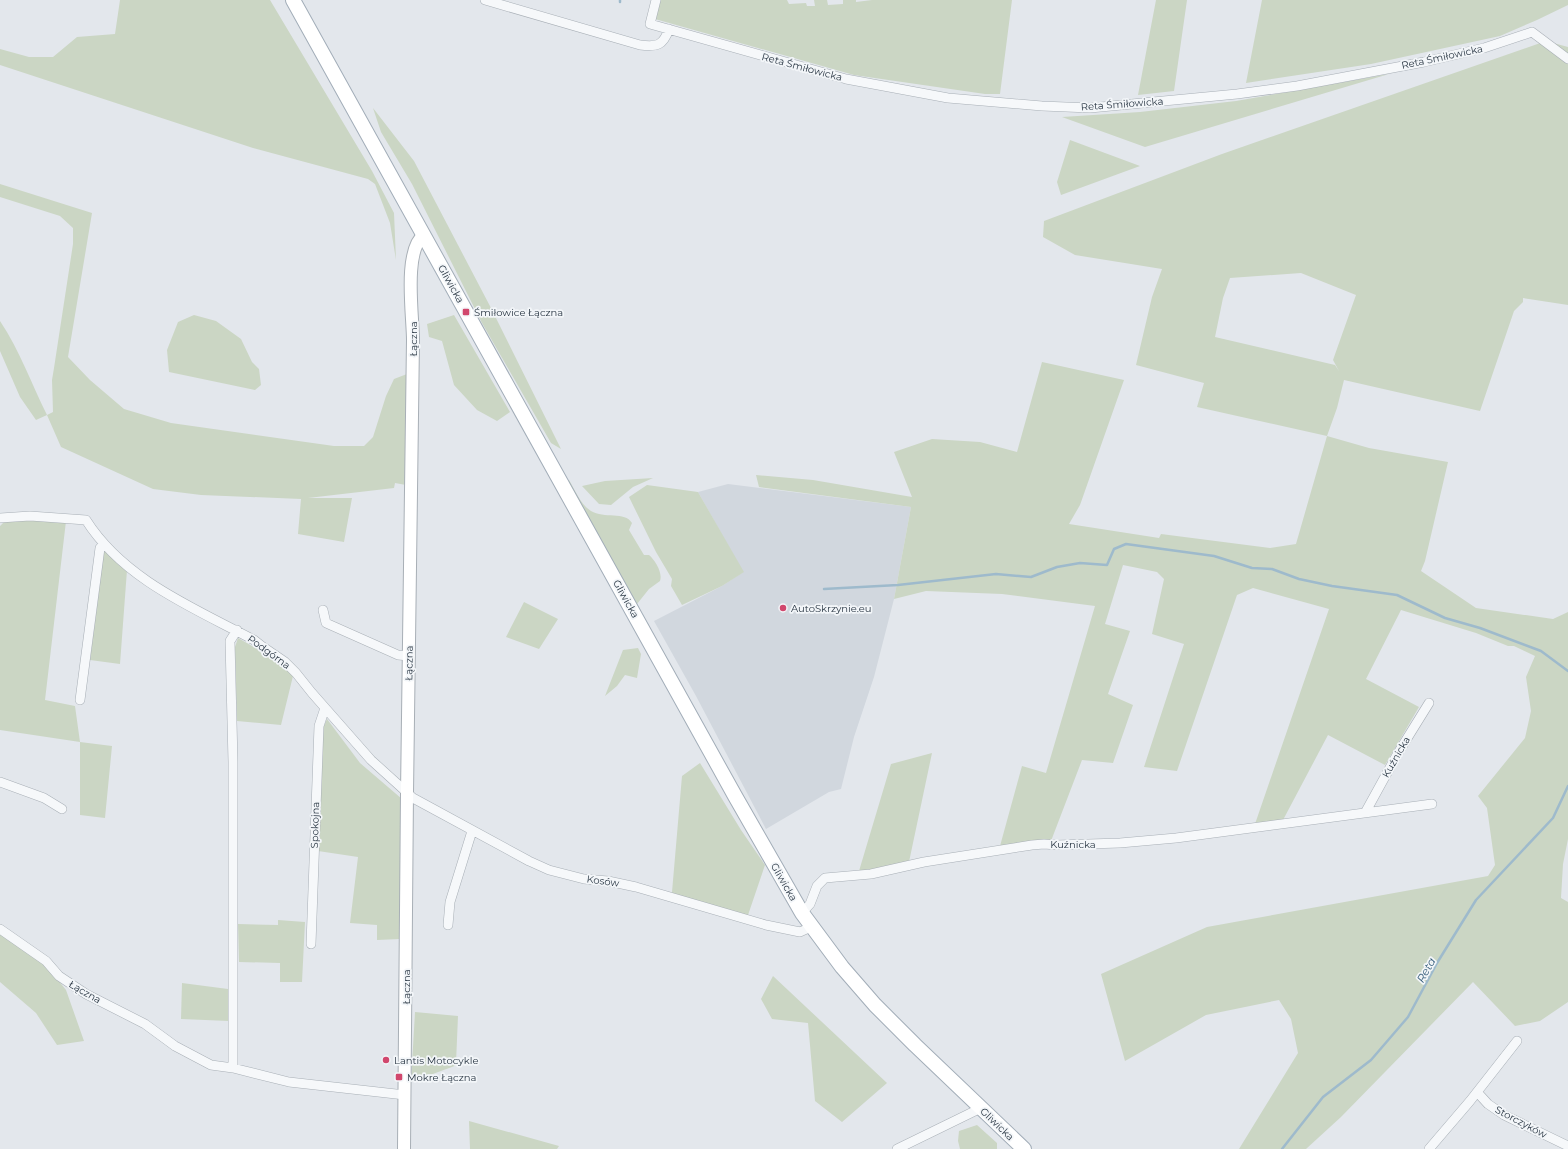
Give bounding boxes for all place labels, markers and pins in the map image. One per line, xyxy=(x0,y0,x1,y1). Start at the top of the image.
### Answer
place label: Śmiłowice Łączna xyxy=(474,306,563,319)
marker: Śmiłowice Łączna xyxy=(461,307,471,317)
place label: AutoSkrzynie.eu xyxy=(791,602,872,615)
marker: AutoSkrzynie.eu xyxy=(778,603,788,613)
place label: Lantis Motocykle xyxy=(394,1054,478,1067)
marker: Lantis Motocykle xyxy=(381,1055,391,1065)
place label: Mokre Łączna xyxy=(407,1071,476,1084)
marker: Mokre Łączna xyxy=(394,1072,404,1082)

